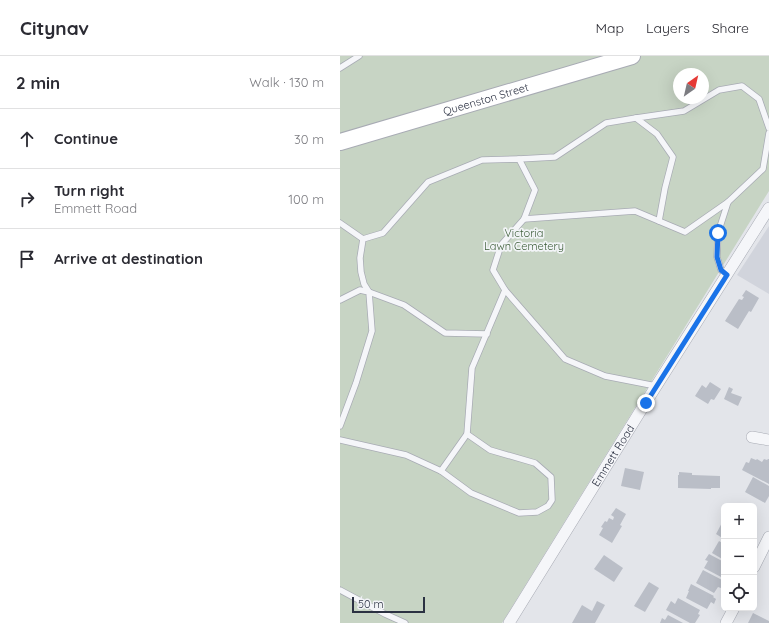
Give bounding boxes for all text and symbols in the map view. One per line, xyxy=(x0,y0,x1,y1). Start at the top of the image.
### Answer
text: Citynav xyxy=(20,16,89,40)
text: Map xyxy=(595,19,624,37)
text: Layers xyxy=(646,19,690,37)
text: Share xyxy=(712,19,749,37)
north arrow xyxy=(673,68,709,104)
text: 2 min xyxy=(16,72,60,93)
text: Walk · 130 m xyxy=(249,74,324,90)
street label: Queenston Street xyxy=(441,80,531,118)
icon: ahead xyxy=(16,128,38,150)
text: Continue xyxy=(54,129,118,148)
text: 30 m xyxy=(294,131,324,147)
text: Turn right xyxy=(54,181,125,200)
icon: right xyxy=(16,188,38,210)
text: 100 m xyxy=(288,191,324,207)
text: Emmett Road xyxy=(54,200,137,216)
route start xyxy=(709,224,727,242)
park label: Victoria Lawn Cemetery xyxy=(484,226,564,253)
icon: arrive xyxy=(16,248,38,270)
text: Arrive at destination xyxy=(54,249,203,268)
route end xyxy=(637,394,655,412)
street label: Emmett Road xyxy=(588,422,637,489)
map controls xyxy=(721,503,757,611)
button: + xyxy=(721,503,757,539)
button: − xyxy=(721,539,757,575)
button: locate xyxy=(721,575,757,611)
scale bar xyxy=(352,595,425,614)
text: 50 m xyxy=(358,597,384,611)

